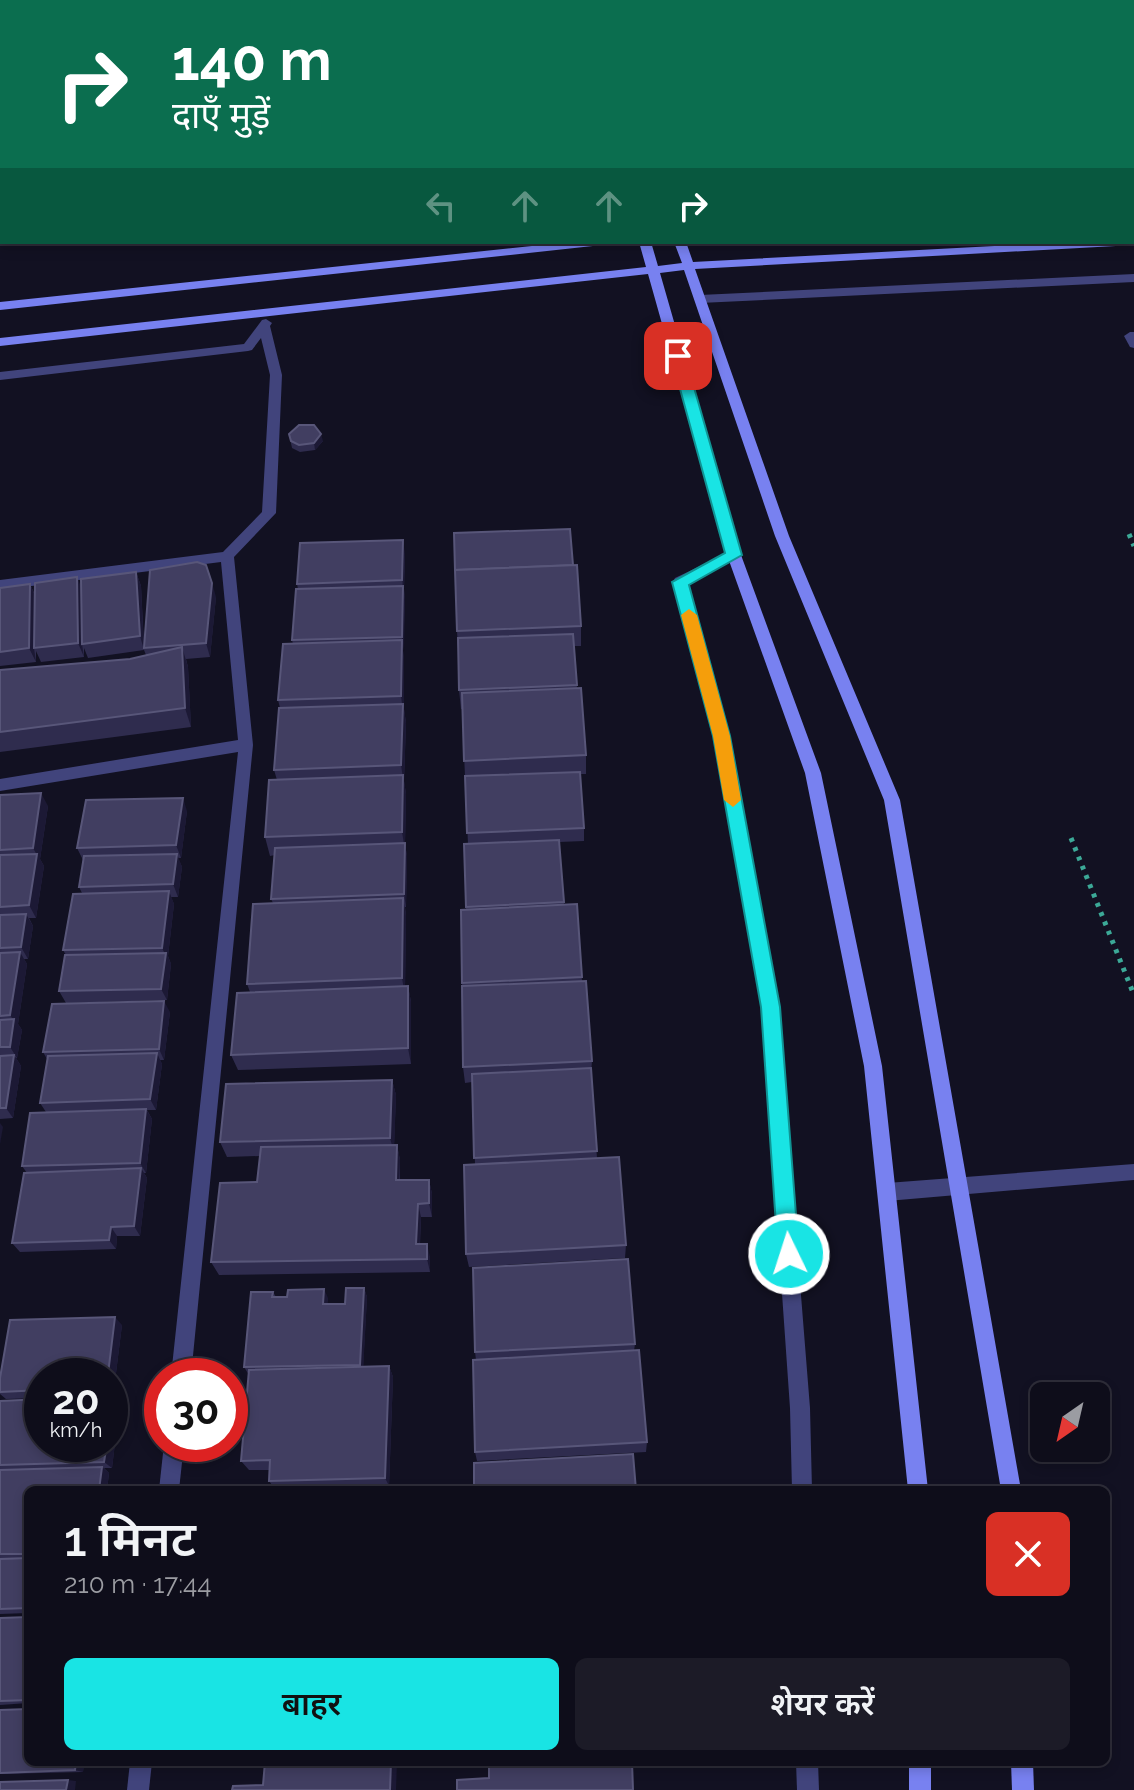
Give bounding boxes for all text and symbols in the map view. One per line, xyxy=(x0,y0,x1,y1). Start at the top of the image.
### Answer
text: 140 m xyxy=(172,27,332,93)
icon: right xyxy=(40,32,144,136)
text: दाएँ मुड़ें xyxy=(172,94,270,136)
icon: left xyxy=(419,184,463,228)
icon: ahead xyxy=(503,184,547,228)
icon: ahead xyxy=(587,184,631,228)
icon: right xyxy=(671,184,715,228)
pin xyxy=(644,322,712,390)
icon: arrive xyxy=(656,334,700,378)
position arrow xyxy=(747,1212,831,1296)
speed limit sign: 30 xyxy=(144,1358,248,1462)
text: 20 xyxy=(52,1376,100,1423)
north arrow xyxy=(1030,1382,1110,1462)
map controls xyxy=(1030,1382,1110,1462)
text: km/h xyxy=(50,1418,102,1442)
text: 1 मिनट xyxy=(64,1511,196,1567)
button: close xyxy=(986,1512,1070,1596)
text: 210 m · 17:44 xyxy=(64,1569,211,1599)
button: बाहर xyxy=(64,1658,559,1750)
button: शेयर करें xyxy=(575,1658,1070,1750)

